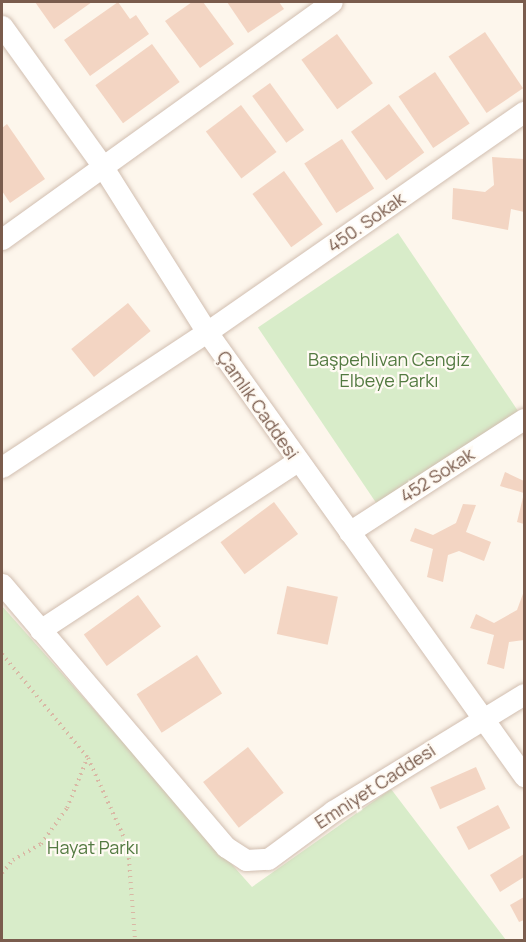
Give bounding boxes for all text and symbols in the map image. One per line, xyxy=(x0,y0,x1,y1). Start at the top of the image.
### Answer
street label: 450. Sokak xyxy=(323,187,409,257)
street label: Çamlık Caddesi xyxy=(213,347,303,463)
park label: Başpehlivan Cengiz Elbeye Parkı xyxy=(308,349,470,392)
street label: 452 Sokak xyxy=(396,443,478,507)
street label: Emniyet Caddesi xyxy=(311,739,439,833)
park label: Hayat Parkı xyxy=(47,836,139,858)

